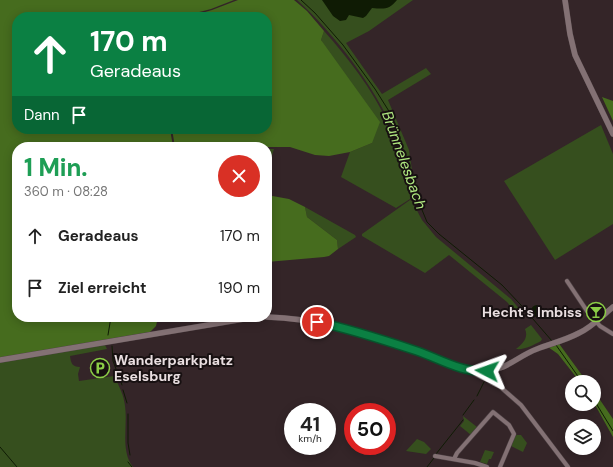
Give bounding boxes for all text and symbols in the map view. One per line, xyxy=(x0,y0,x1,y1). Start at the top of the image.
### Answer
text: 170 m xyxy=(90,23,168,60)
icon: ahead xyxy=(24,28,76,80)
text: Geradeaus xyxy=(90,59,181,83)
icon: arrive xyxy=(68,104,90,126)
text: Dann xyxy=(24,105,60,125)
water label: Brünnelesbach xyxy=(377,108,431,212)
text: 1 Min. xyxy=(24,152,88,183)
button: close xyxy=(218,155,260,197)
text: 360 m · 08:28 xyxy=(24,183,108,200)
icon: ahead xyxy=(24,225,46,247)
text: Geradeaus xyxy=(58,226,139,246)
text: 170 m xyxy=(220,226,260,246)
icon: arrive xyxy=(24,277,46,299)
text: Ziel erreicht xyxy=(58,278,147,298)
text: 190 m xyxy=(218,278,260,298)
bar icon: Hecht's Imbiss xyxy=(585,301,607,323)
place label: Hecht's Imbiss xyxy=(482,303,582,321)
pin xyxy=(300,305,334,339)
icon: arrive xyxy=(306,311,328,333)
position arrow xyxy=(466,350,508,392)
place label: Wanderparkplatz Eselsburg xyxy=(114,351,233,385)
parking icon: Wanderparkplatz Eselsburg xyxy=(89,357,111,379)
map controls xyxy=(565,375,601,455)
button: search xyxy=(565,375,601,411)
speed limit sign: 50 xyxy=(344,403,396,455)
text: 41 xyxy=(300,411,320,437)
button: layers xyxy=(565,419,601,455)
text: km/h xyxy=(298,432,322,445)

